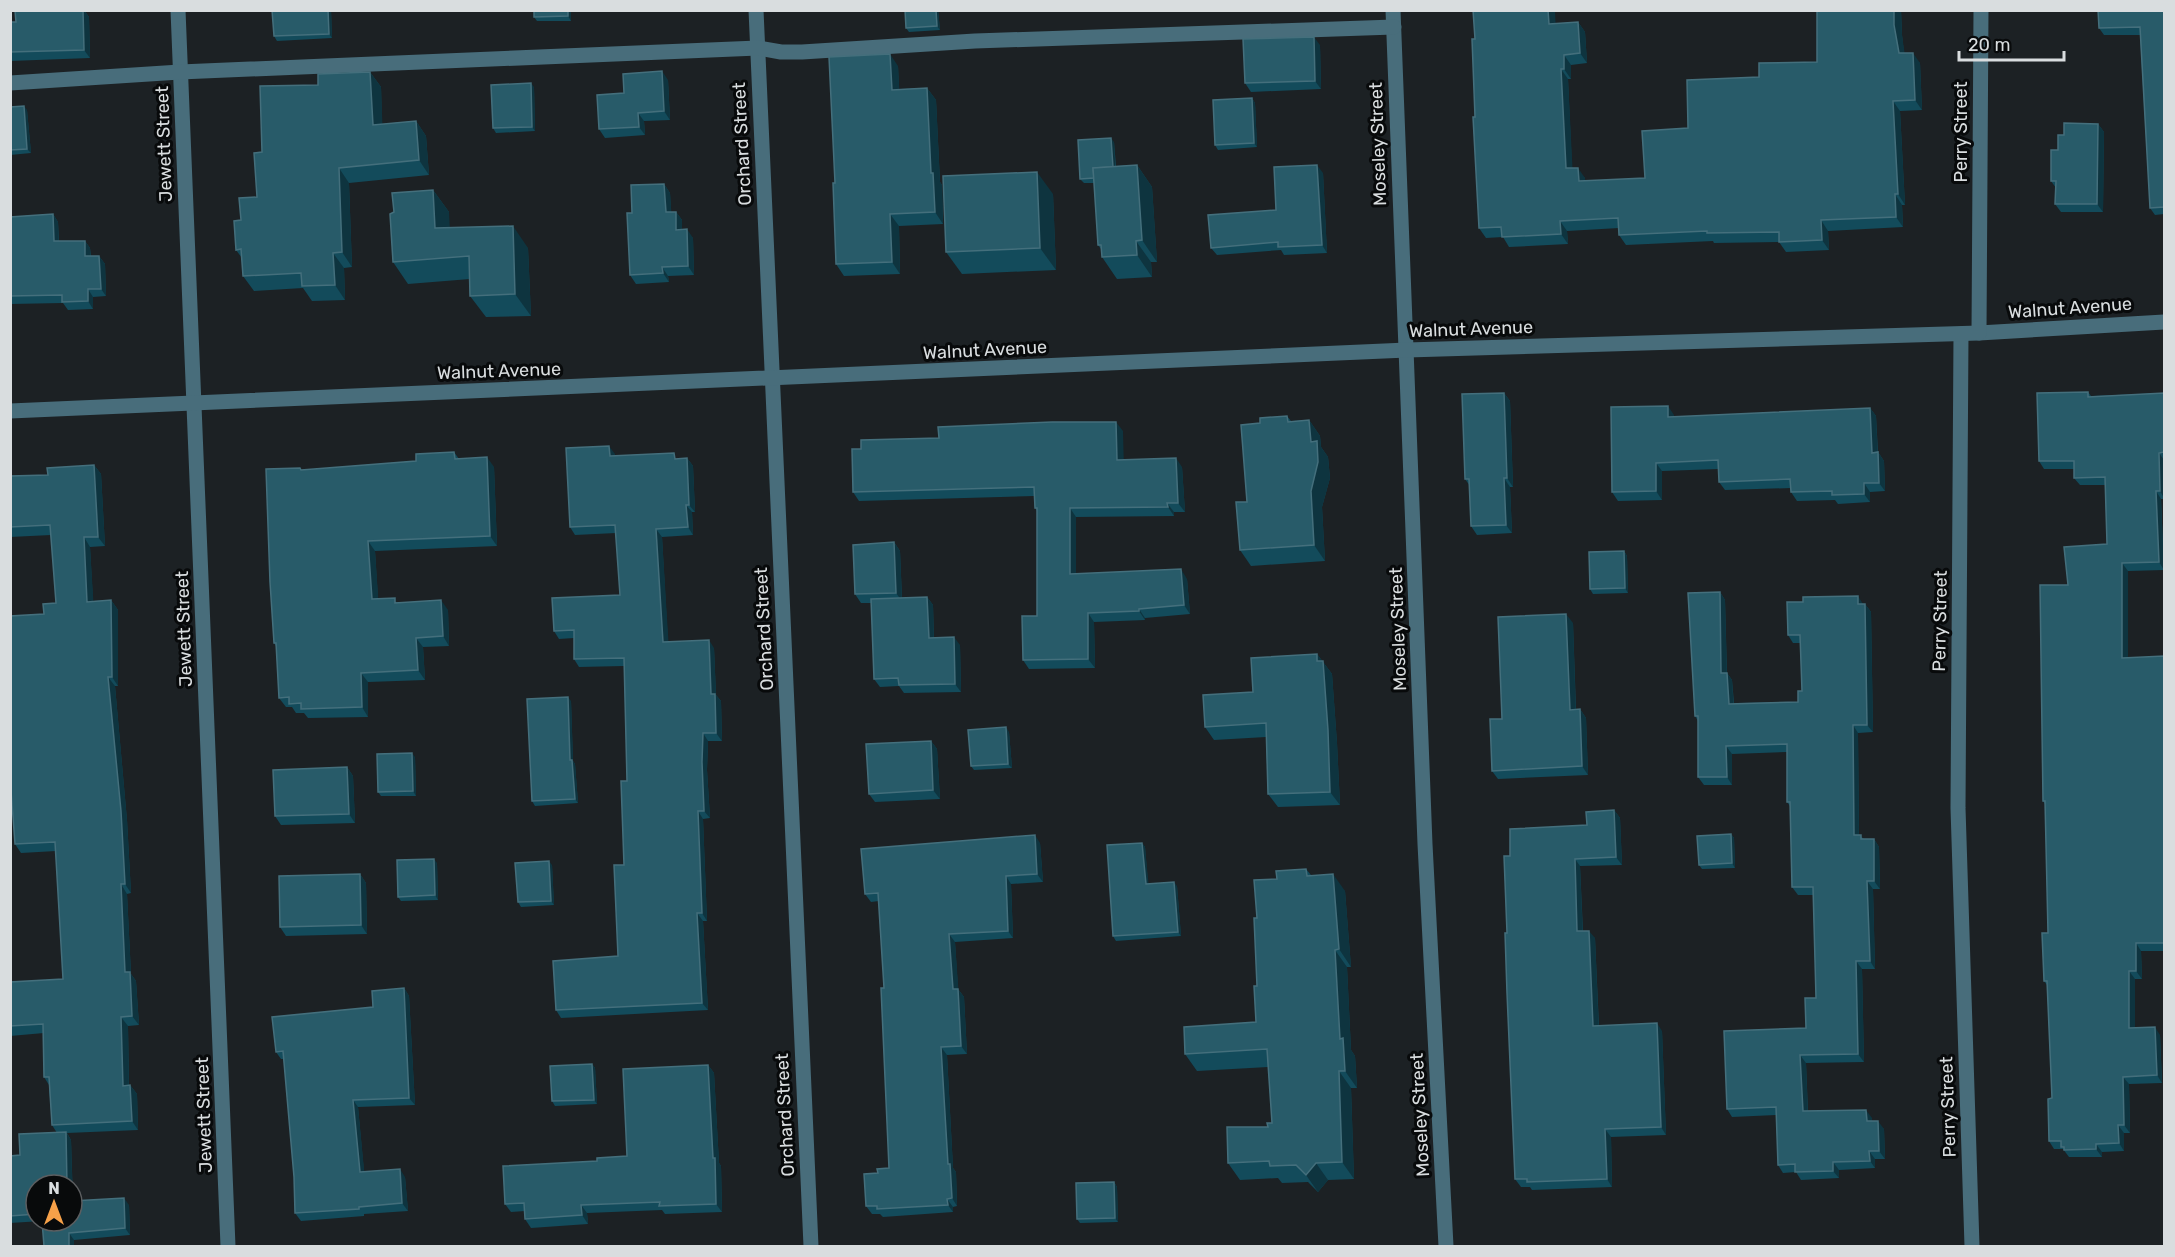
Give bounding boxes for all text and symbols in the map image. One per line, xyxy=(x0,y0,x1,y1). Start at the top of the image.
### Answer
scale bar xyxy=(1959,24,2064,62)
text: 20 m xyxy=(1968,34,2010,56)
street label: Perry Street xyxy=(1950,81,1972,183)
street label: Orchard Street xyxy=(728,82,756,206)
street label: Moseley Street xyxy=(1365,82,1391,206)
street label: Jewett Street xyxy=(151,86,177,202)
street label: Walnut Avenue xyxy=(2007,293,2133,323)
street label: Walnut Avenue xyxy=(1409,316,1533,342)
street label: Walnut Avenue xyxy=(922,336,1048,364)
street label: Walnut Avenue xyxy=(437,358,561,384)
street label: Orchard Street xyxy=(750,567,778,691)
street label: Moseley Street xyxy=(1385,567,1411,691)
street label: Perry Street xyxy=(1928,570,1952,672)
street label: Jewett Street xyxy=(171,571,197,687)
street label: Orchard Street xyxy=(771,1053,799,1177)
street label: Moseley Street xyxy=(1406,1053,1434,1177)
street label: Perry Street xyxy=(1935,1056,1961,1158)
street label: Jewett Street xyxy=(191,1057,217,1173)
north arrow xyxy=(24,1173,84,1233)
text: N xyxy=(48,1179,60,1198)

